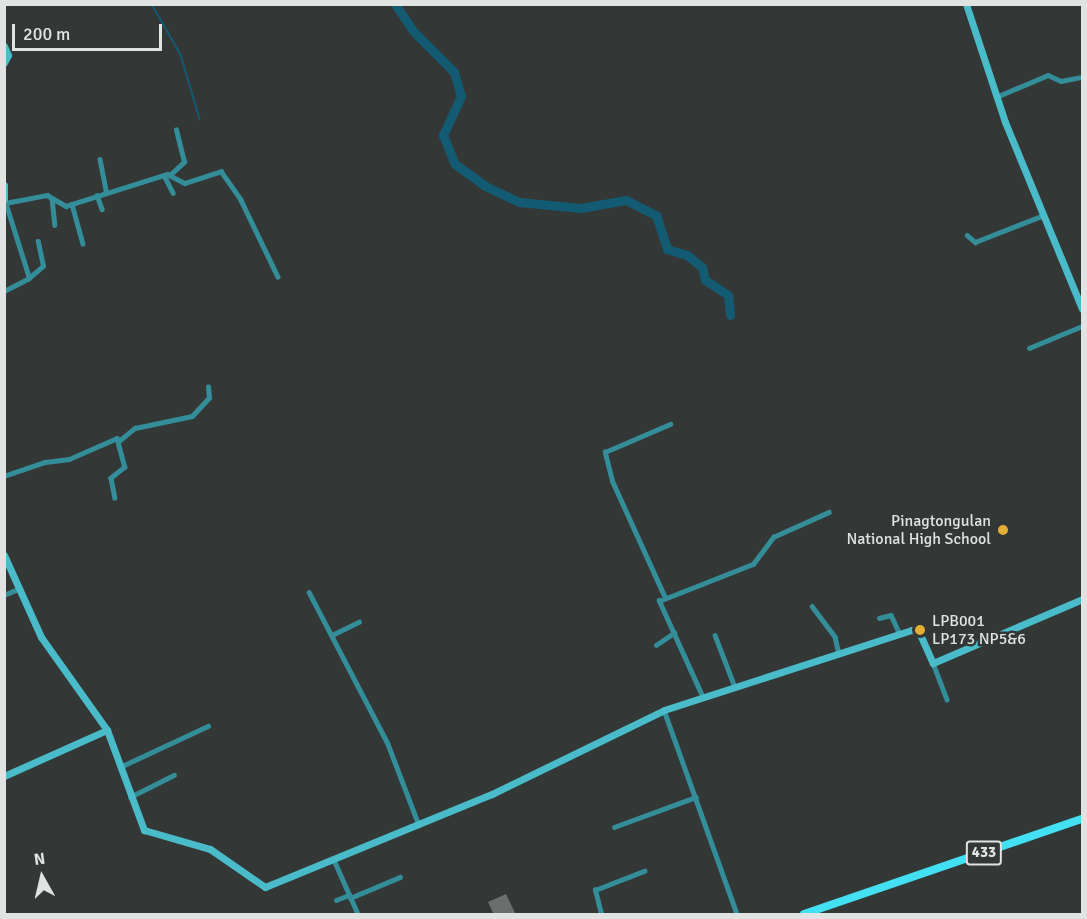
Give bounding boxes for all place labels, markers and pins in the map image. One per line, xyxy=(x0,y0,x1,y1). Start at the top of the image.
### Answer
place label: Pinagtongulan National High School xyxy=(846,511,991,549)
marker: Pinagtongulan National High School xyxy=(996,523,1010,537)
place label: LPB001 LP173 NP5&6 xyxy=(932,611,1026,649)
marker: LPB001 LP173 NP5&6 xyxy=(913,623,927,637)

